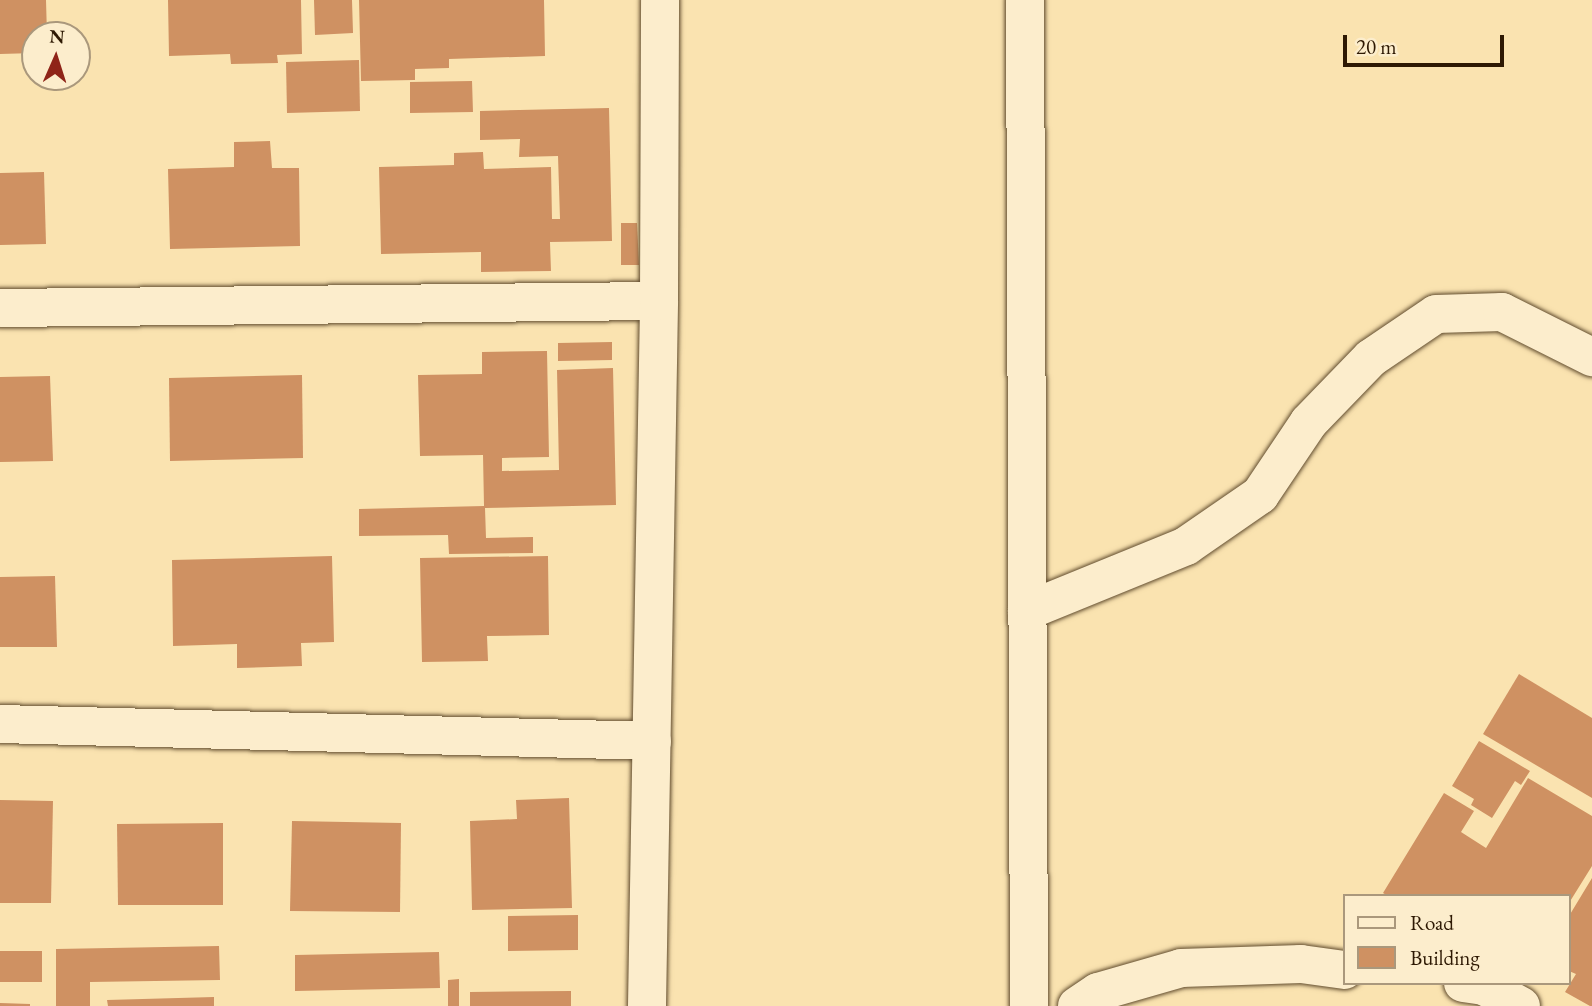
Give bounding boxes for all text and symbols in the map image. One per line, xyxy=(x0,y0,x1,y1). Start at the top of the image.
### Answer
north arrow xyxy=(21,21,91,91)
scale bar xyxy=(1347,21,1508,65)
text: N xyxy=(49,24,65,49)
text: 20 m xyxy=(1356,33,1397,60)
legend xyxy=(1344,894,1571,985)
text: Road xyxy=(1410,909,1454,936)
text: Building xyxy=(1410,944,1480,971)

